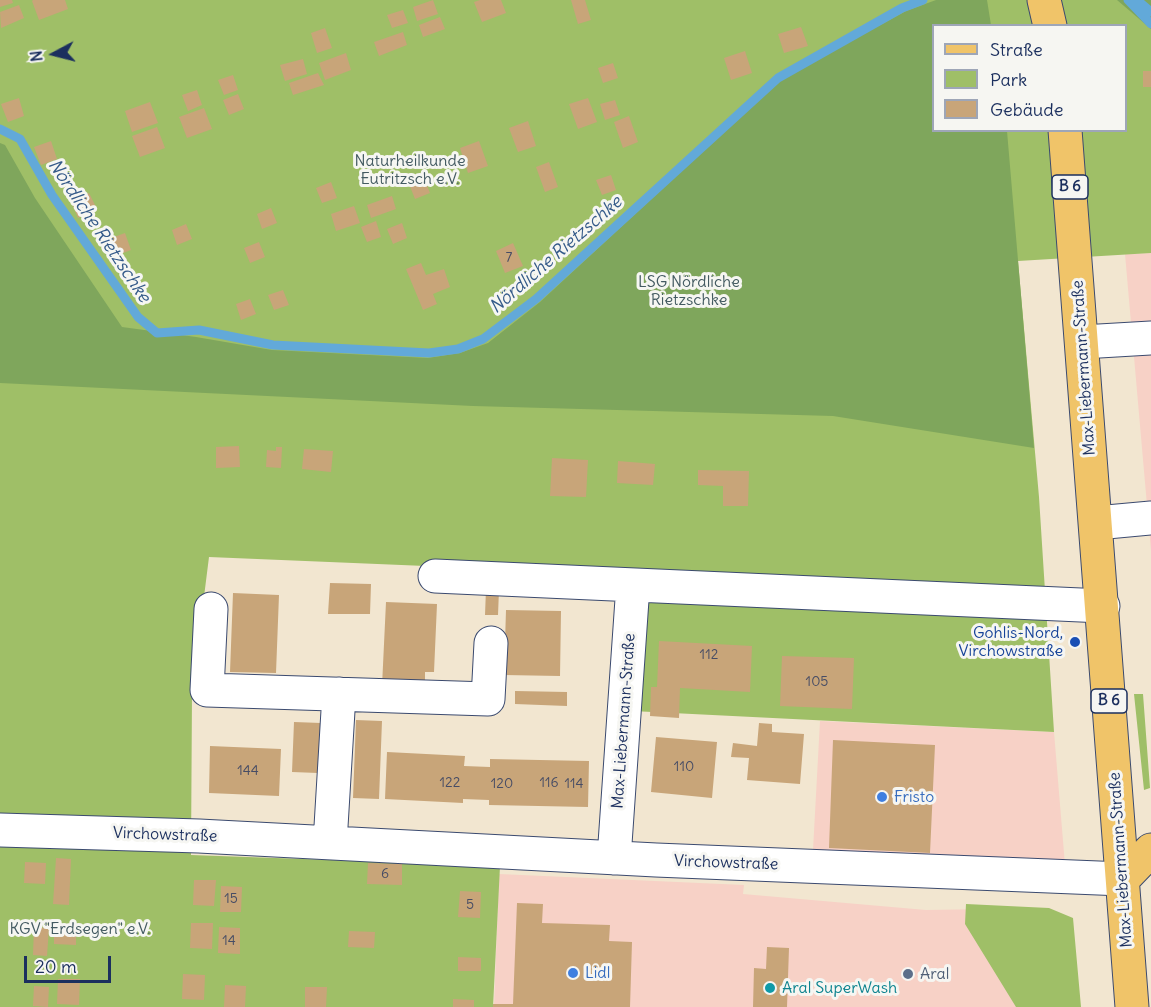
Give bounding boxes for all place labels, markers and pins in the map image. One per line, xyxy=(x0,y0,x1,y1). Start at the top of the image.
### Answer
place label: Gohlis-Nord, Virchowstraße xyxy=(959,623,1063,661)
marker: Gohlis-Nord, Virchowstraße xyxy=(1068,635,1082,649)
place label: Fristo xyxy=(894,787,934,807)
marker: Fristo xyxy=(875,790,889,804)
place label: Lidl xyxy=(585,963,610,983)
place label: Aral xyxy=(920,964,949,984)
marker: Lidl xyxy=(566,966,580,980)
marker: Aral xyxy=(901,967,915,981)
place label: Aral SuperWash xyxy=(782,978,897,998)
marker: Aral SuperWash xyxy=(763,981,777,995)

